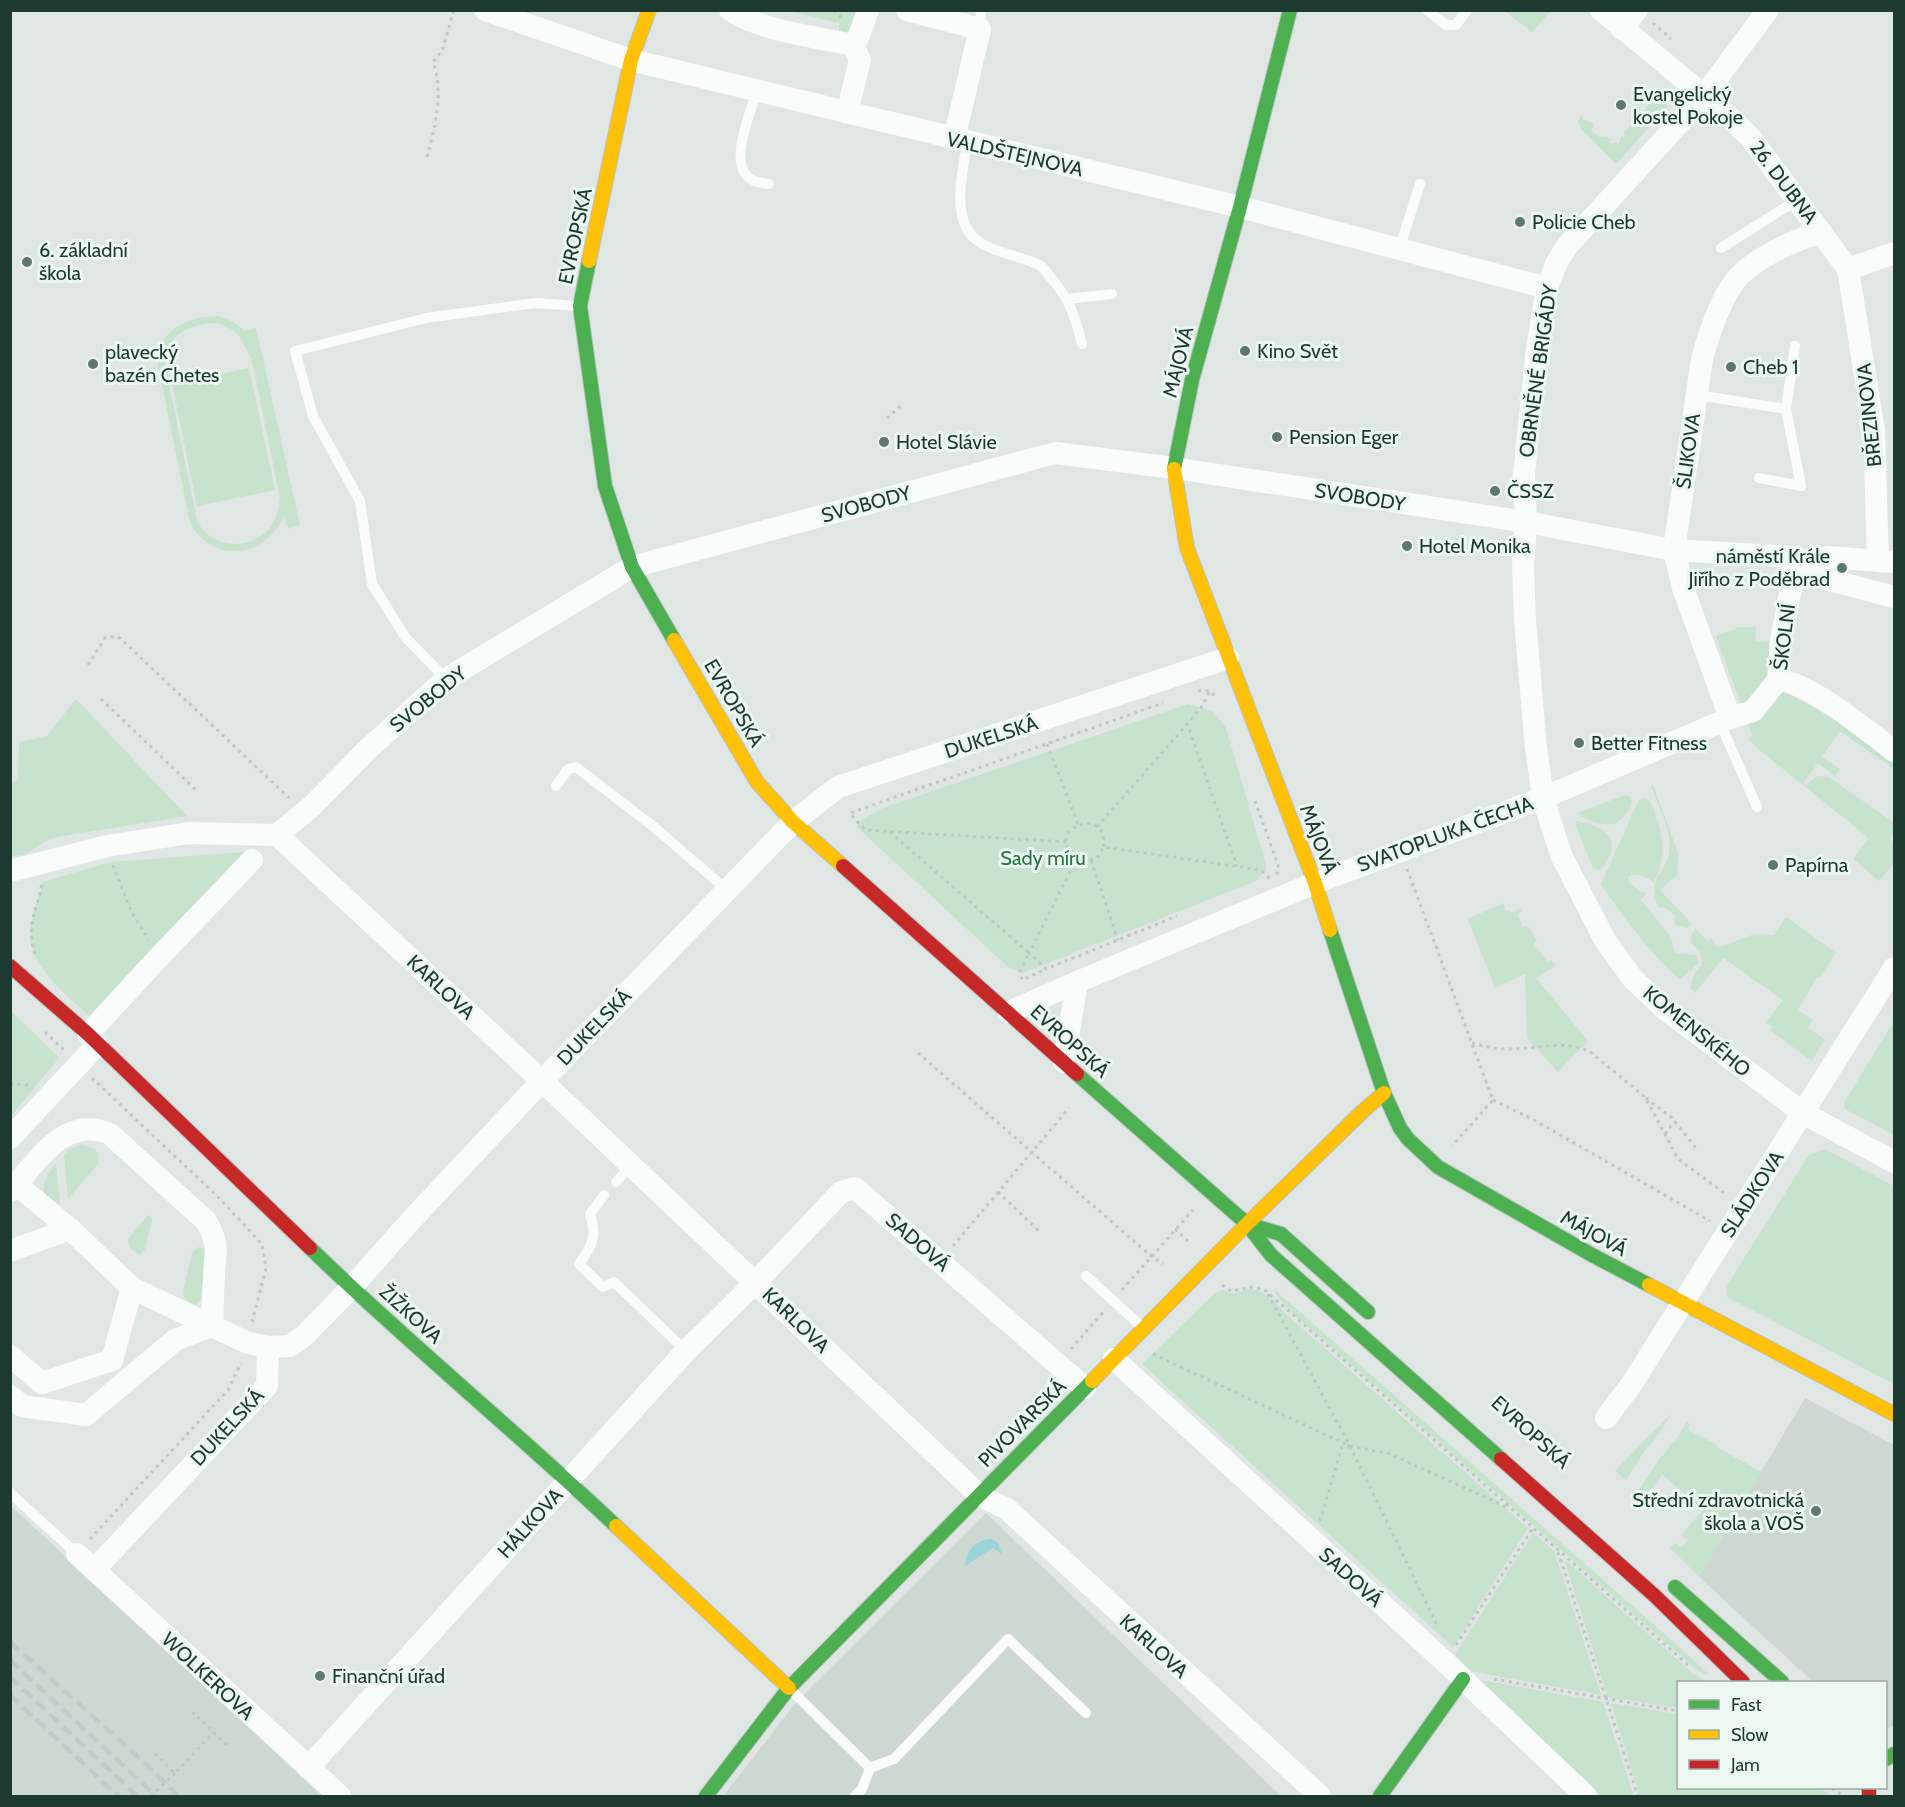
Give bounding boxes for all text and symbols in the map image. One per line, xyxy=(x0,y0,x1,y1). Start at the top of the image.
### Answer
place label: Evangelický kostel Pokoje xyxy=(1633,82,1743,129)
marker: Evangelický kostel Pokoje xyxy=(1614,98,1628,112)
street label: VALDŠTEJNOVA xyxy=(944,127,1086,182)
street label: 26. DUBNA xyxy=(1745,136,1823,229)
street label: EVROPSKÁ xyxy=(553,185,597,286)
place label: Policie Cheb xyxy=(1532,210,1636,234)
marker: Policie Cheb xyxy=(1513,215,1527,229)
place label: 6. základní škola xyxy=(39,238,128,285)
marker: 6. základní škola xyxy=(20,255,34,269)
street label: OBRNĚNÉ BRIGÁDY xyxy=(1514,282,1562,459)
street label: MÁJOVÁ xyxy=(1158,323,1199,400)
place label: Kino Svět xyxy=(1257,339,1338,363)
place label: plavecký bazén Chetes xyxy=(105,340,219,387)
marker: Kino Svět xyxy=(1238,344,1252,358)
place label: Cheb 1 xyxy=(1743,355,1799,379)
marker: plavecký bazén Chetes xyxy=(86,357,100,371)
marker: Cheb 1 xyxy=(1724,360,1738,374)
street label: BŘEZINOVA xyxy=(1852,361,1886,468)
street label: ŠLIKOVA xyxy=(1671,411,1705,490)
place label: Pension Eger xyxy=(1289,425,1399,449)
place label: Hotel Slávie xyxy=(896,430,997,454)
marker: Pension Eger xyxy=(1270,430,1284,444)
marker: Hotel Slávie xyxy=(877,435,891,449)
street label: SVOBODY xyxy=(1313,478,1408,516)
place label: ČSSZ xyxy=(1507,479,1554,503)
street label: SVOBODY xyxy=(819,480,914,527)
marker: ČSSZ xyxy=(1488,484,1502,498)
place label: Hotel Monika xyxy=(1419,534,1531,558)
marker: Hotel Monika xyxy=(1400,539,1414,553)
place label: náměstí Krále Jiřího z Poděbrad xyxy=(1688,544,1830,591)
marker: náměstí Krále Jiřího z Poděbrad xyxy=(1835,561,1849,575)
street label: ŠKOLNÍ xyxy=(1768,602,1800,672)
street label: EVROPSKÁ xyxy=(699,655,769,752)
street label: SVOBODY xyxy=(385,660,472,737)
street label: DUKELSKÁ xyxy=(941,710,1041,763)
place label: Better Fitness xyxy=(1591,731,1707,755)
marker: Better Fitness xyxy=(1572,736,1586,750)
street label: SVATOPLUKA ČECHA xyxy=(1354,791,1537,877)
street label: MÁJOVÁ xyxy=(1295,801,1343,878)
park label: Sady míru xyxy=(1000,846,1086,870)
place label: Papírna xyxy=(1785,853,1849,877)
marker: Papírna xyxy=(1766,858,1780,872)
street label: KARLOVA xyxy=(402,950,480,1025)
street label: KOMENSKÉHO xyxy=(1639,980,1755,1082)
street label: DUKELSKÁ xyxy=(552,983,637,1070)
street label: EVROPSKÁ xyxy=(1026,999,1115,1083)
street label: SLÁDKOVA xyxy=(1715,1146,1789,1242)
street label: MÁJOVÁ xyxy=(1557,1205,1632,1261)
street label: SADOVÁ xyxy=(881,1208,956,1277)
street label: ŽIŽKOVA xyxy=(375,1279,448,1349)
street label: KARLOVA xyxy=(757,1282,835,1358)
street label: PIVOVARSKÁ xyxy=(973,1374,1071,1472)
street label: DUKELSKÁ xyxy=(185,1383,269,1471)
street label: EVROPSKÁ xyxy=(1487,1390,1576,1474)
street label: HÁLKOVA xyxy=(492,1483,568,1563)
place label: Střední zdravotnická škola a VOŠ xyxy=(1632,1488,1804,1535)
marker: Střední zdravotnická škola a VOŠ xyxy=(1809,1504,1823,1518)
street label: SADOVÁ xyxy=(1314,1542,1388,1612)
street label: KARLOVA xyxy=(1115,1609,1194,1683)
street label: WOLKEROVA xyxy=(157,1627,260,1725)
place label: Finanční úřad xyxy=(332,1664,445,1688)
marker: Finanční úřad xyxy=(313,1669,327,1683)
legend xyxy=(1677,1681,1887,1789)
text: Fast xyxy=(1731,1694,1762,1716)
text: Slow xyxy=(1731,1724,1768,1746)
text: Jam xyxy=(1730,1754,1760,1776)

